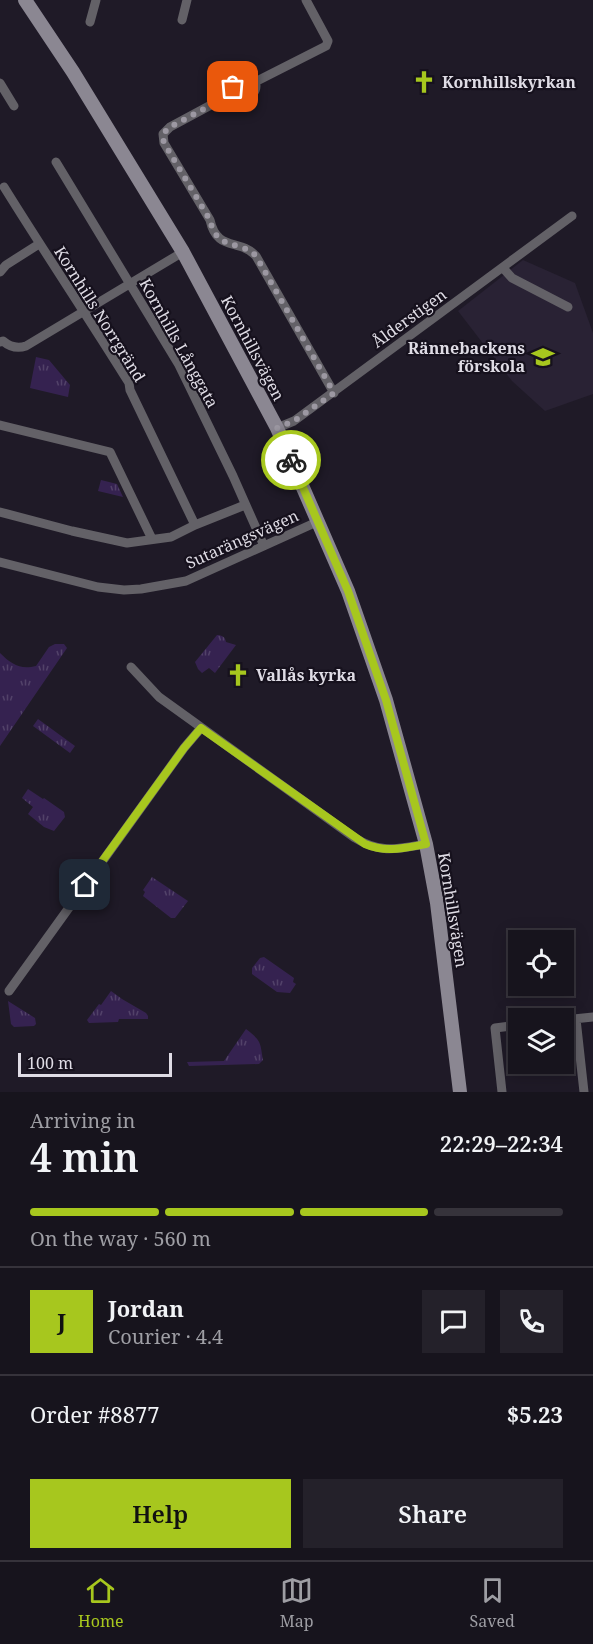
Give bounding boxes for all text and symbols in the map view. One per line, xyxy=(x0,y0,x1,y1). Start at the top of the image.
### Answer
pin xyxy=(207,61,258,112)
church icon: Kornhillskyrkan xyxy=(411,69,437,95)
icon: bag xyxy=(216,70,249,103)
place label: Kornhillskyrkan xyxy=(442,71,576,93)
street label: Kornhills Norrgränd xyxy=(49,242,151,386)
street label: Kornhills Långgata xyxy=(134,274,224,412)
street label: Ålderstigen xyxy=(367,283,451,353)
street label: Kornhillsvägen xyxy=(216,292,290,404)
place label: Rännebackens förskola xyxy=(408,337,525,377)
school or university icon: Rännebackens förskola xyxy=(530,344,556,370)
courier xyxy=(261,430,321,490)
icon: bike xyxy=(275,444,308,477)
street label: Sutarängsvägen xyxy=(182,504,302,574)
church icon: Vallås kyrka xyxy=(225,662,251,688)
place label: Vallås kyrka xyxy=(256,664,357,686)
street label: Kornhillsvägen xyxy=(433,851,473,969)
pin xyxy=(59,859,110,910)
icon: home xyxy=(68,868,101,901)
map controls xyxy=(508,930,574,1074)
button: locate xyxy=(508,930,574,996)
button: layers xyxy=(508,1008,574,1074)
scale bar xyxy=(18,1050,172,1078)
text: 100 m xyxy=(27,1052,73,1074)
text: Arriving in xyxy=(30,1107,135,1134)
text: 22:29–22:34 xyxy=(440,1128,563,1158)
text: 4 min xyxy=(30,1130,139,1183)
text: On the way · 560 m xyxy=(30,1225,211,1252)
button: chat xyxy=(422,1290,485,1353)
button: phone xyxy=(500,1290,563,1353)
text: Jordan xyxy=(108,1293,184,1323)
text: J xyxy=(57,1306,66,1336)
text: Courier · 4.4 xyxy=(108,1323,223,1350)
text: Order #8877 xyxy=(30,1399,160,1429)
text: $5.23 xyxy=(507,1399,563,1429)
button: Help xyxy=(30,1479,291,1548)
button: Share xyxy=(303,1479,563,1548)
tab: Home xyxy=(78,1574,124,1632)
tab: Map xyxy=(280,1574,314,1632)
tab: Saved xyxy=(470,1574,515,1632)

